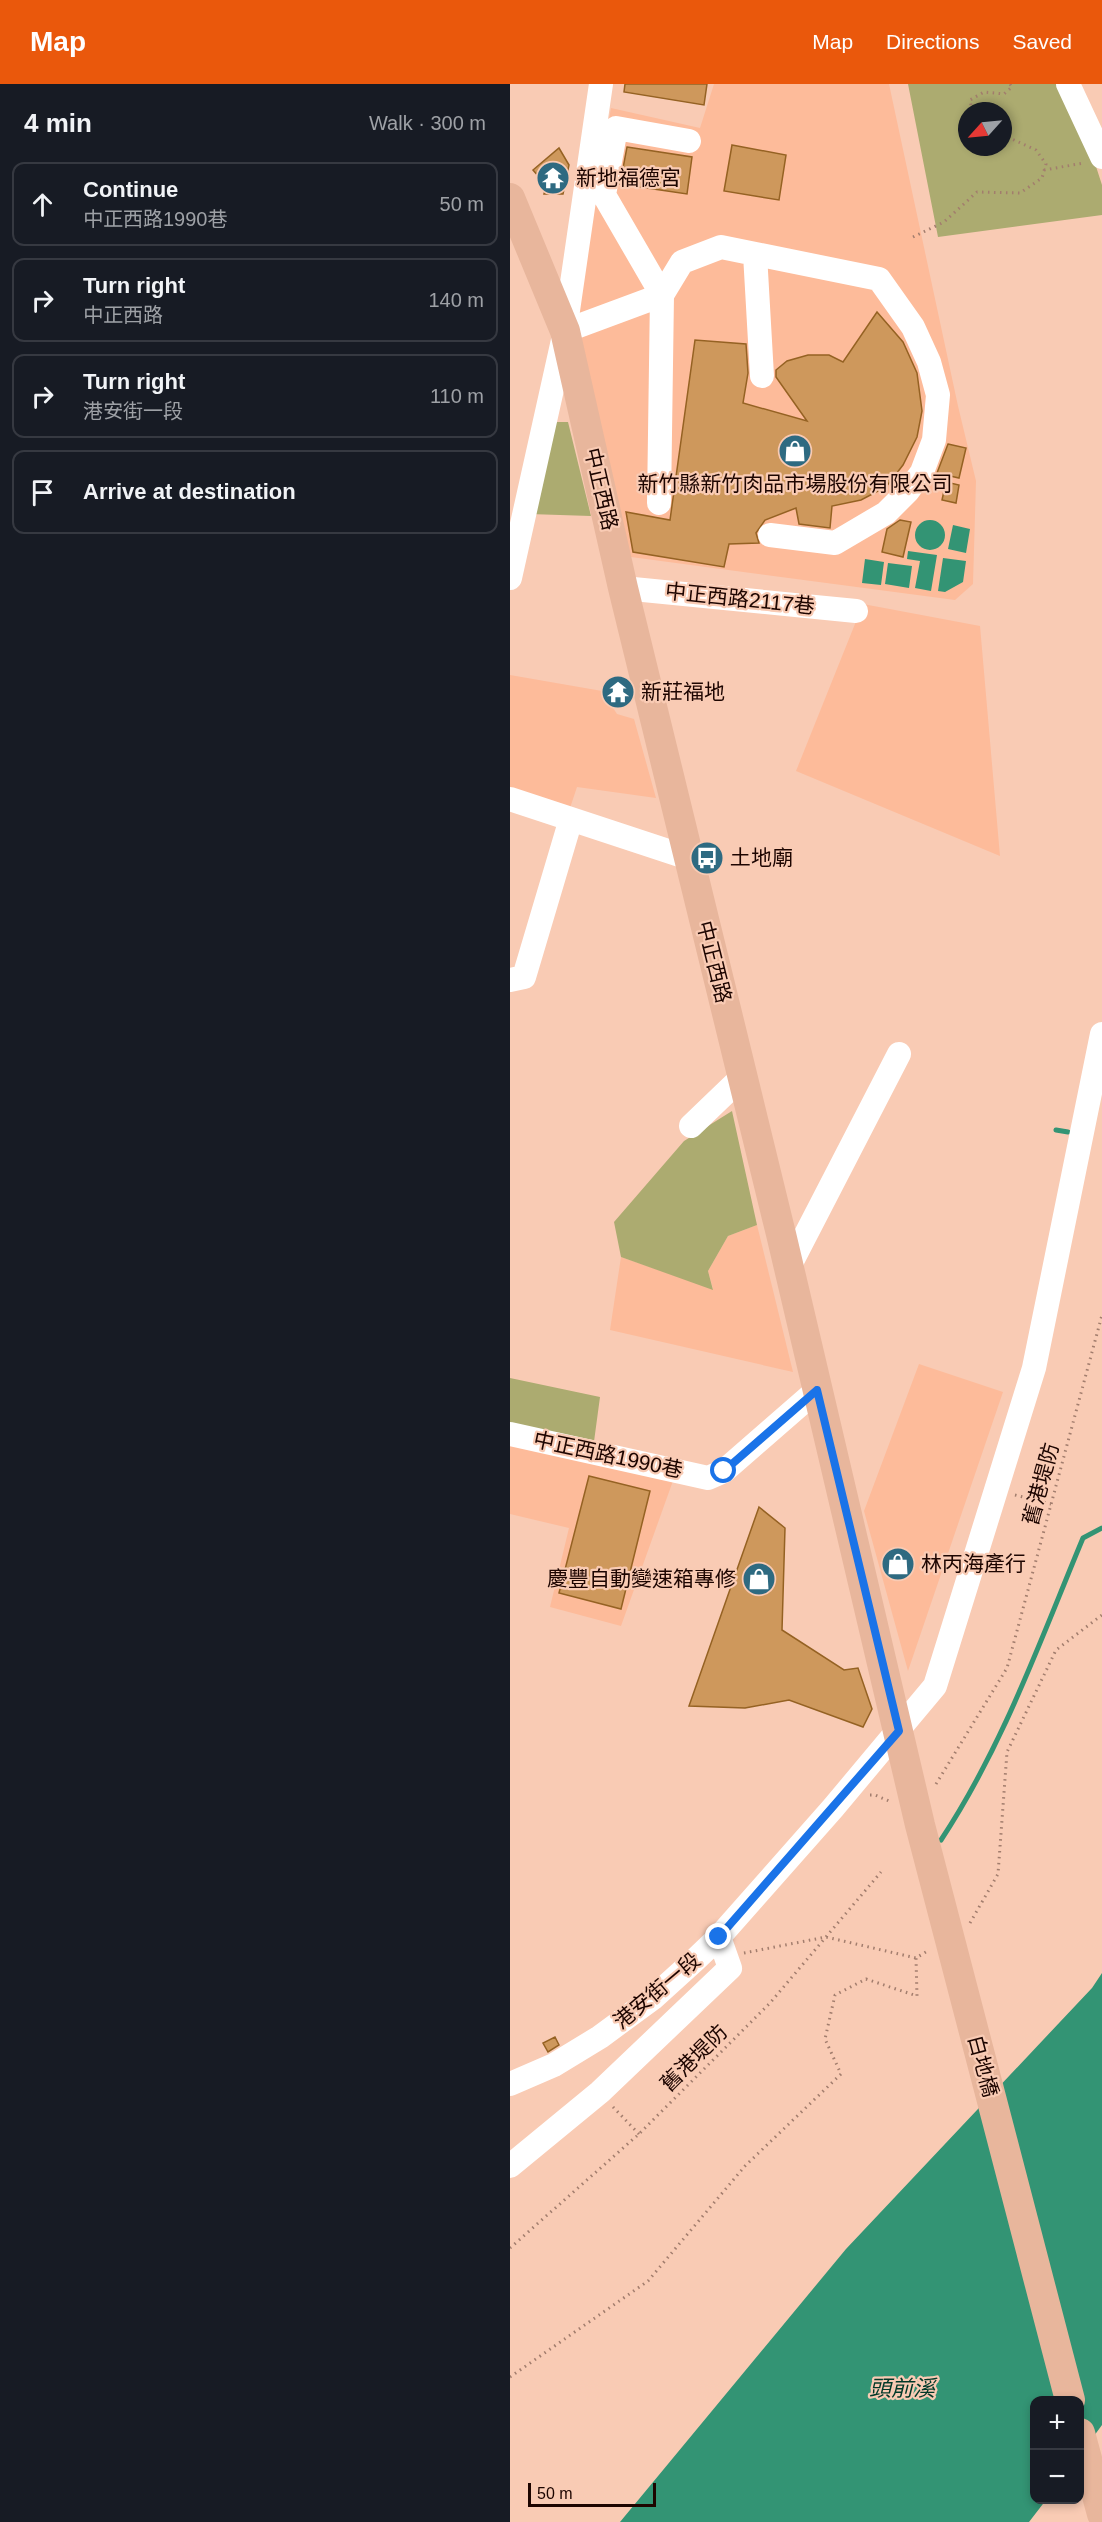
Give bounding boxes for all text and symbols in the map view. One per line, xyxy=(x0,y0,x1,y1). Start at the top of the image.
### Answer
text: Map xyxy=(30,26,86,57)
text: Map xyxy=(812,30,853,53)
text: Directions xyxy=(886,30,979,53)
text: Saved xyxy=(1012,30,1072,53)
north arrow xyxy=(958,102,1012,156)
text: 4 min xyxy=(24,108,92,138)
text: Walk · 300 m xyxy=(369,112,486,134)
temple icon: 新地福德宮 xyxy=(535,160,571,196)
place label: 新地福德宮 xyxy=(576,166,681,189)
text: Continue xyxy=(83,177,178,202)
icon: ahead xyxy=(26,188,59,221)
text: 50 m xyxy=(440,193,484,215)
text: 中正西路1990巷 xyxy=(83,208,228,230)
text: Turn right xyxy=(83,273,185,298)
icon: right xyxy=(26,284,59,317)
text: 140 m xyxy=(428,289,484,311)
text: 中正西路 xyxy=(83,304,163,326)
text: Turn right xyxy=(83,369,185,394)
icon: right xyxy=(26,380,59,413)
text: 110 m xyxy=(430,385,484,407)
text: 港安街一段 xyxy=(83,400,183,422)
shop icon: 新竹縣新竹肉品市場股份有限公司 xyxy=(777,433,813,469)
street label: 中正西路 xyxy=(581,445,622,532)
place label: 新竹縣新竹肉品市場股份有限公司 xyxy=(638,472,953,495)
icon: arrive xyxy=(26,476,59,509)
text: Arrive at destination xyxy=(83,479,296,504)
street label: 中正西路2117巷 xyxy=(664,579,816,618)
temple icon: 新莊福地 xyxy=(600,674,636,710)
place label: 新莊福地 xyxy=(641,680,725,703)
bus stop icon: 土地廟 xyxy=(689,840,725,876)
place label: 土地廟 xyxy=(730,846,793,869)
street label: 中正西路 xyxy=(693,918,736,1005)
street label: 中正西路1990巷 xyxy=(532,1427,685,1482)
street label: 舊港堤防 xyxy=(1019,1440,1062,1527)
route start xyxy=(710,1457,736,1483)
shop icon: 林丙海產行 xyxy=(880,1546,916,1582)
place label: 林丙海產行 xyxy=(921,1552,1026,1575)
shop icon: 慶豐自動變速箱專修 xyxy=(741,1561,777,1597)
place label: 慶豐自動變速箱專修 xyxy=(547,1567,736,1590)
route end xyxy=(705,1923,731,1949)
street label: 港安街一段 xyxy=(609,1948,704,2033)
street label: 舊港堤防 xyxy=(656,2020,731,2095)
street label: 白地橋 xyxy=(964,2032,1003,2099)
water label: 頭前溪 xyxy=(869,2376,938,2401)
map controls xyxy=(1030,2396,1084,2504)
button: + xyxy=(1030,2396,1084,2450)
button: − xyxy=(1030,2450,1084,2504)
scale bar xyxy=(528,2480,656,2508)
text: 50 m xyxy=(537,2485,573,2502)

